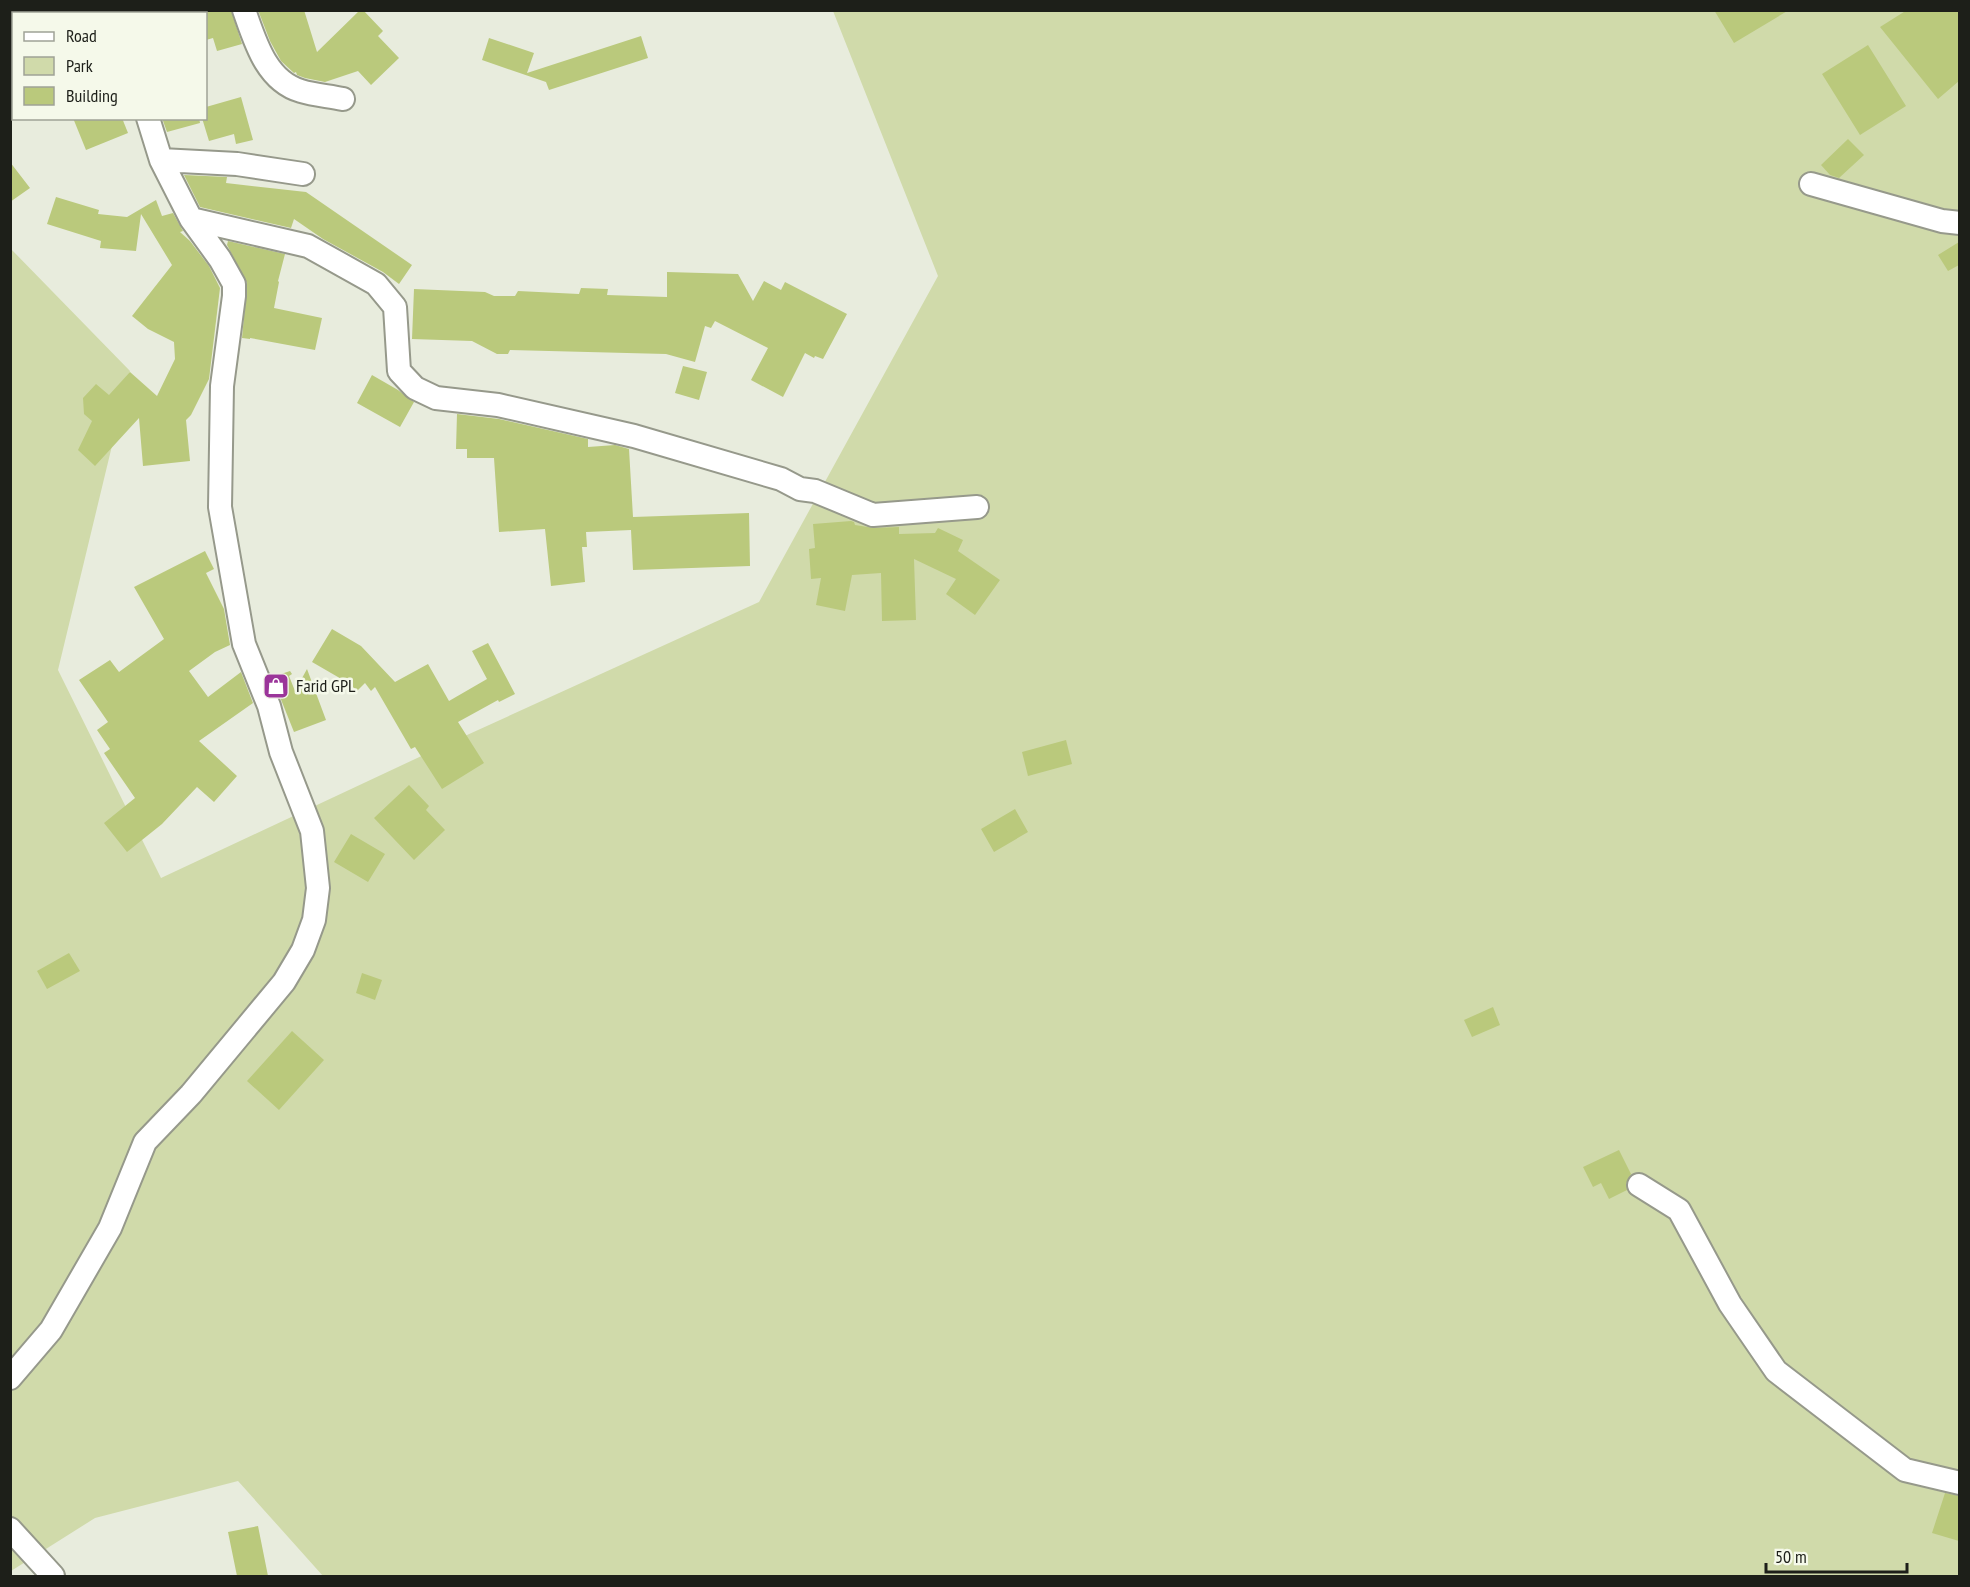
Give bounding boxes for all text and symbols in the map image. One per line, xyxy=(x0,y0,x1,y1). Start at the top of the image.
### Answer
legend xyxy=(12,12,207,120)
text: Road xyxy=(66,24,97,47)
text: Park xyxy=(66,54,93,77)
text: Building xyxy=(66,84,118,107)
shop icon: Farid GPL xyxy=(261,671,291,701)
place label: Farid GPL xyxy=(296,674,356,697)
scale bar xyxy=(1766,1536,1907,1574)
text: 50 m xyxy=(1775,1545,1807,1568)

